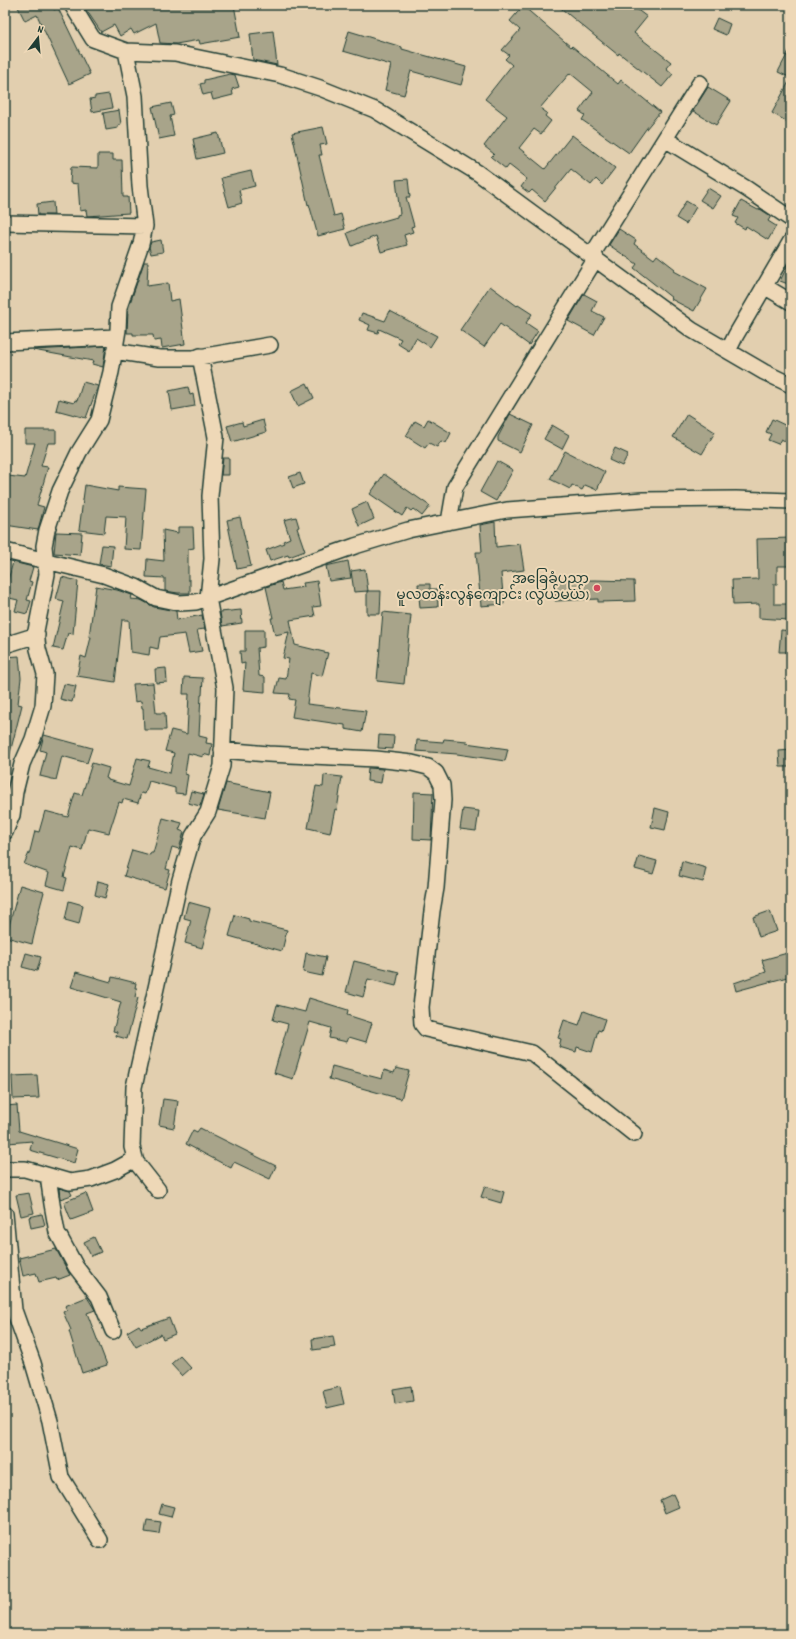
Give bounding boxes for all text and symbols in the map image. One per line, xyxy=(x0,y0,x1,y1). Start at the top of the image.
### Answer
north arrow xyxy=(18,18,58,58)
text: N xyxy=(35,22,46,39)
place label: အခြေခံပညာ မူလတန်းလွန်ကျောင်း (လွယ်မယ်) xyxy=(396,568,589,606)
marker: အခြေခံပညာ မူလတန်းလွန်ကျောင်း (လွယ်မယ်) xyxy=(592,583,602,593)

